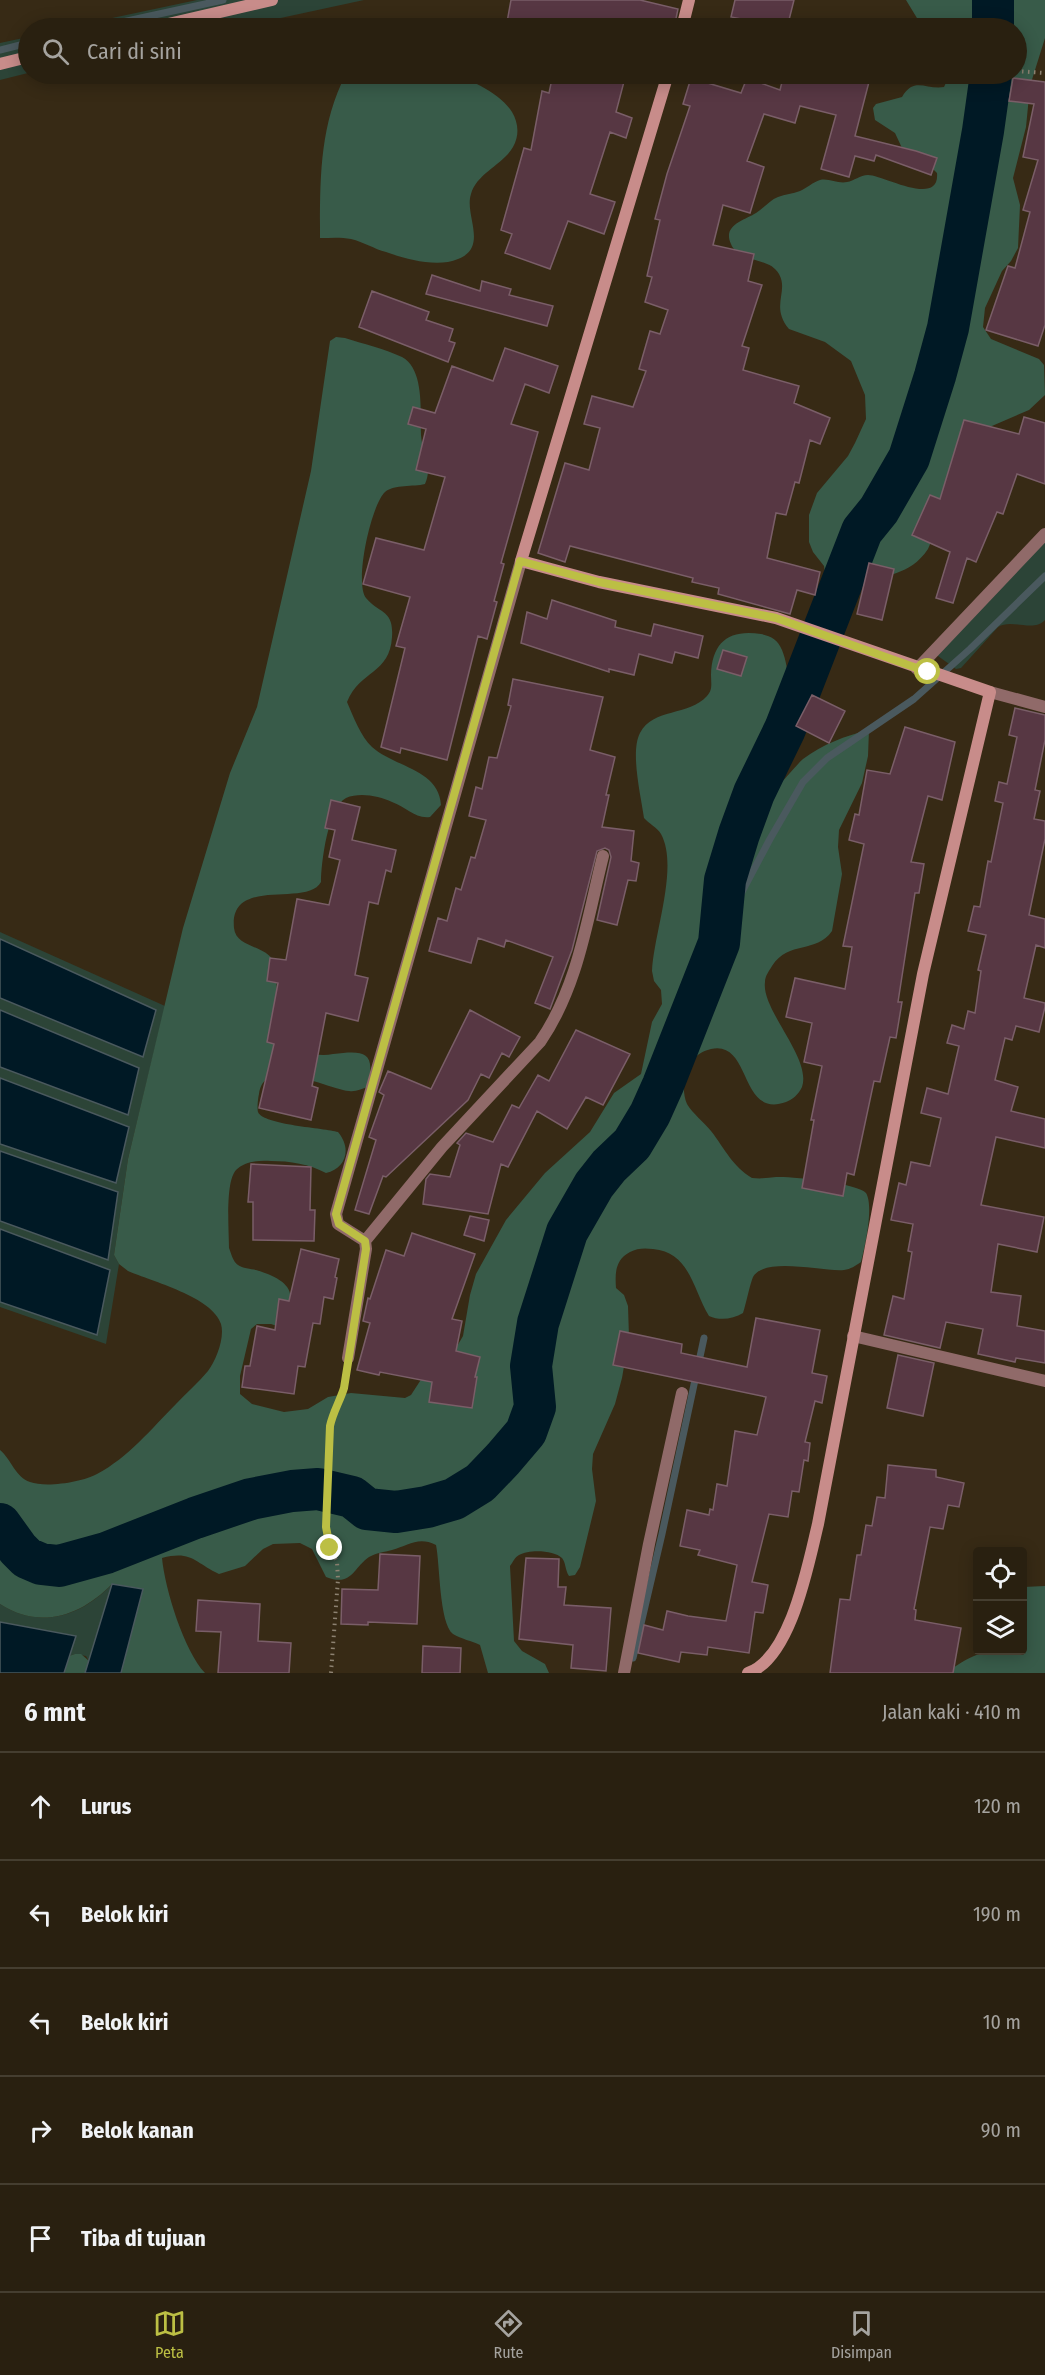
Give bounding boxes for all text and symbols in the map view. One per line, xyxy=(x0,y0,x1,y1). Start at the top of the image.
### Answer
search box xyxy=(18,18,1027,84)
icon: search xyxy=(39,35,72,68)
text: Cari di sini xyxy=(87,38,182,65)
route start xyxy=(914,658,940,684)
route end xyxy=(316,1534,342,1560)
map controls xyxy=(973,1547,1027,1655)
button: locate xyxy=(973,1547,1027,1601)
button: layers xyxy=(973,1601,1027,1655)
text: 6 mnt xyxy=(24,1697,86,1728)
text: Jalan kaki · 410 m xyxy=(882,1700,1021,1724)
icon: ahead xyxy=(24,1790,57,1823)
text: Lurus xyxy=(81,1793,131,1820)
text: 120 m xyxy=(974,1794,1021,1818)
icon: left xyxy=(24,1898,57,1931)
text: Belok kiri xyxy=(81,1901,169,1928)
text: 190 m xyxy=(973,1902,1021,1926)
icon: left xyxy=(24,2006,57,2039)
text: Belok kiri xyxy=(81,2009,169,2036)
text: 10 m xyxy=(983,2010,1021,2034)
icon: right xyxy=(24,2114,57,2147)
text: Belok kanan xyxy=(81,2117,194,2144)
text: 90 m xyxy=(981,2118,1021,2142)
icon: arrive xyxy=(24,2222,57,2255)
text: Tiba di tujuan xyxy=(81,2225,206,2252)
tab: Peta xyxy=(153,2307,186,2362)
tab: Rute xyxy=(492,2307,525,2362)
tab: Disimpan xyxy=(831,2307,892,2362)

